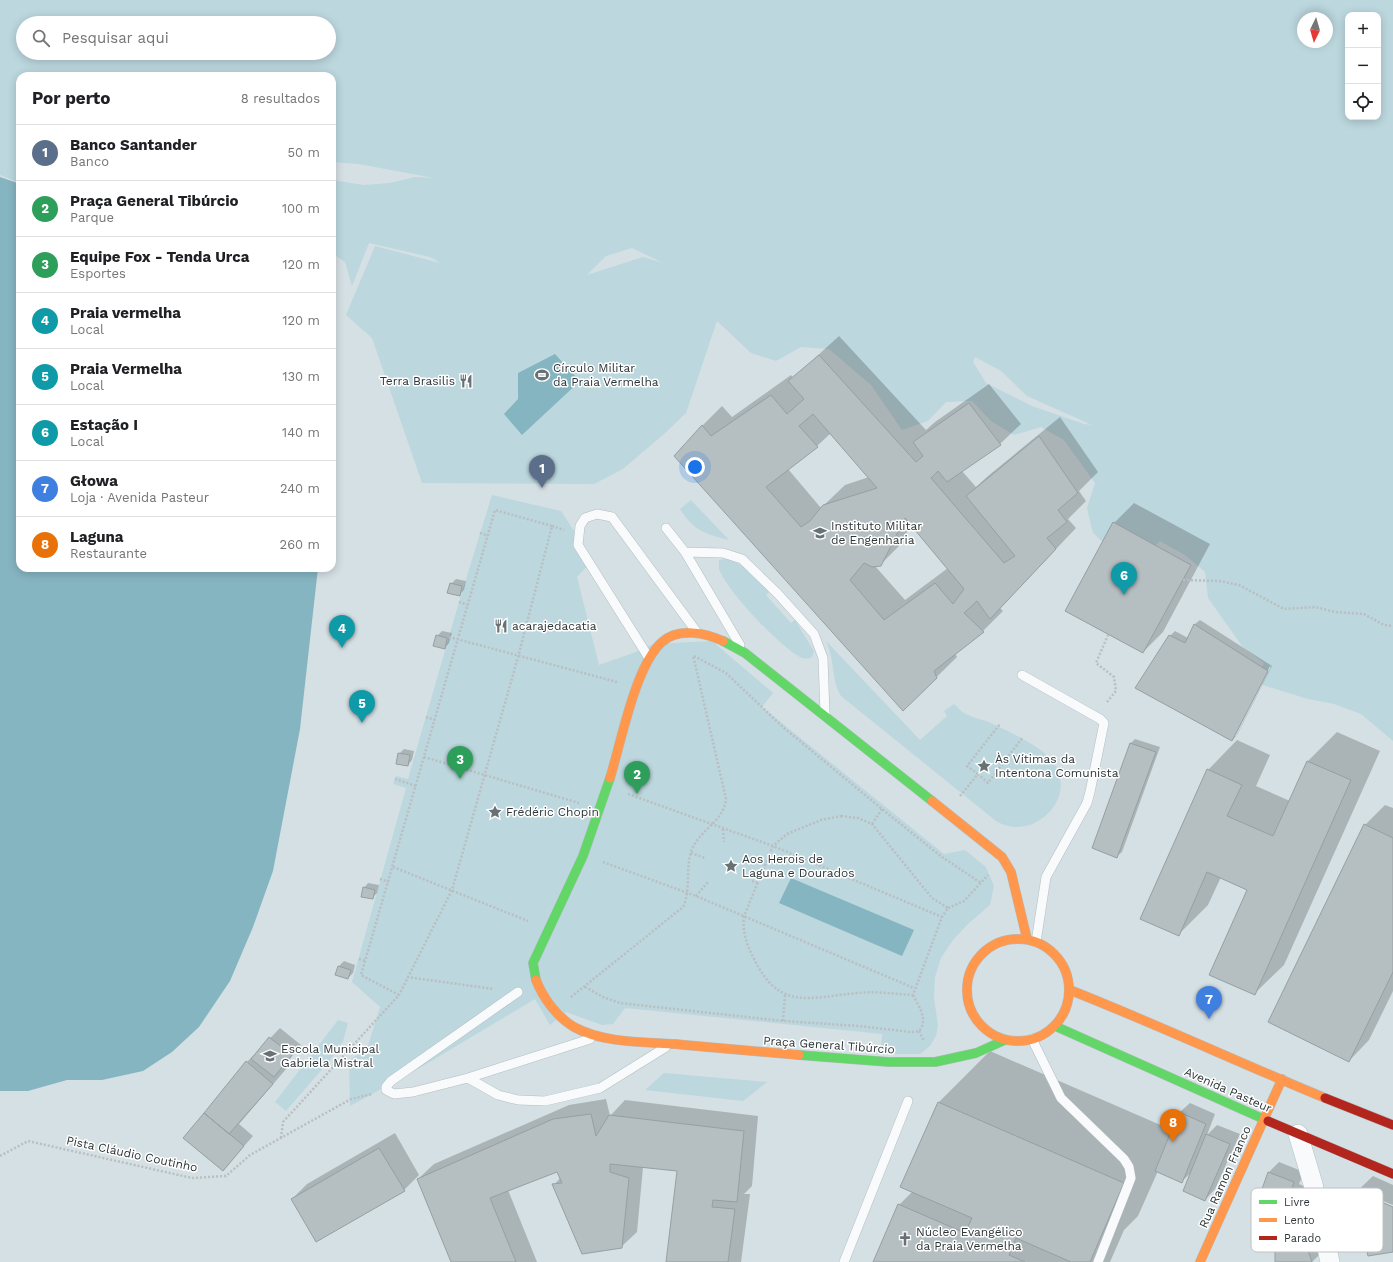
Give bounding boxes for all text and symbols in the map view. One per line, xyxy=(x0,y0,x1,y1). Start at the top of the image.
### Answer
north arrow xyxy=(1297,12,1333,48)
map controls xyxy=(1345,12,1381,120)
button: + xyxy=(1345,12,1381,48)
search box xyxy=(16,16,336,60)
icon: search xyxy=(30,27,52,49)
text: Pesquisar aqui xyxy=(62,29,169,47)
button: − xyxy=(1345,48,1381,84)
button: locate xyxy=(1345,84,1381,120)
text: Por perto xyxy=(32,88,110,108)
text: 8 resultados xyxy=(241,91,320,106)
text: Banco Santander xyxy=(70,136,197,154)
text: 1 xyxy=(42,145,48,160)
text: 50 m xyxy=(288,145,320,160)
text: Banco xyxy=(70,154,109,169)
text: Praça General Tibúrcio xyxy=(70,192,239,210)
text: 2 xyxy=(41,201,49,216)
text: 100 m xyxy=(282,201,320,216)
text: Parque xyxy=(70,210,114,225)
text: Equipe Fox - Tenda Urca xyxy=(70,248,249,266)
text: 3 xyxy=(41,257,49,272)
text: 120 m xyxy=(282,257,320,272)
text: Esportes xyxy=(70,266,126,281)
text: Praia vermelha xyxy=(70,304,181,322)
text: 4 xyxy=(41,313,49,328)
text: 120 m xyxy=(282,313,320,328)
text: Local xyxy=(70,322,104,337)
text: Praia Vermelha xyxy=(70,360,182,378)
place label: Círculo Militar da Praia Vermelha xyxy=(553,361,659,389)
sports icon: Círculo Militar da Praia Vermelha xyxy=(534,367,550,383)
text: 5 xyxy=(41,369,49,384)
text: 130 m xyxy=(282,369,320,384)
restaurant icon: Terra Brasilis xyxy=(458,373,474,389)
place label: Terra Brasilis xyxy=(380,374,455,388)
text: Local xyxy=(70,378,104,393)
text: Estação I xyxy=(70,416,138,434)
text: 6 xyxy=(41,425,49,440)
text: 140 m xyxy=(282,425,320,440)
text: Local xyxy=(70,434,104,449)
pin: 1 xyxy=(529,455,555,488)
your location xyxy=(685,457,705,477)
text: Głowa xyxy=(70,472,118,490)
text: 7 xyxy=(41,481,49,496)
text: 240 m xyxy=(280,481,320,496)
text: Loja · Avenida Pasteur xyxy=(70,490,209,505)
place label: Instituto Militar de Engenharia xyxy=(831,519,922,547)
school or university icon: Instituto Militar de Engenharia xyxy=(812,525,828,541)
text: Laguna xyxy=(70,528,123,546)
text: 8 xyxy=(41,537,49,552)
text: 260 m xyxy=(280,537,320,552)
text: Restaurante xyxy=(70,546,147,561)
pin: 6 xyxy=(1111,562,1137,595)
pin: 4 xyxy=(329,615,355,648)
restaurant icon: acarajedacatia xyxy=(493,618,509,634)
place label: acarajedacatia xyxy=(512,619,597,633)
pin: 5 xyxy=(349,690,375,723)
pin: 3 xyxy=(447,746,473,779)
place label: Às Vítimas da Intentona Comunista xyxy=(995,752,1119,780)
place icon: Às Vítimas da Intentona Comunista xyxy=(976,758,992,774)
pin: 2 xyxy=(624,761,650,794)
place icon: Frédéric Chopin xyxy=(487,804,503,820)
place label: Frédéric Chopin xyxy=(506,805,599,819)
place label: Aos Herois de Laguna e Dourados xyxy=(742,852,855,880)
place icon: Aos Herois de Laguna e Dourados xyxy=(723,858,739,874)
pin: 7 xyxy=(1196,986,1222,1019)
street label: Praça General Tibúrcio xyxy=(763,1033,895,1057)
place label: Escola Municipal Gabriela Mistral xyxy=(281,1042,380,1070)
school or university icon: Escola Municipal Gabriela Mistral xyxy=(262,1048,278,1064)
street label: Avenida Pasteur xyxy=(1182,1064,1274,1116)
pin: 8 xyxy=(1160,1109,1186,1142)
street label: Rua Ramon Franco xyxy=(1196,1124,1254,1230)
street label: Pista Cláudio Coutinho xyxy=(65,1133,199,1175)
legend xyxy=(1251,1188,1383,1252)
text: Livre xyxy=(1284,1196,1310,1209)
text: Lento xyxy=(1284,1214,1315,1227)
place label: Núcleo Evangélico da Praia Vermelha xyxy=(916,1225,1022,1253)
church icon: Núcleo Evangélico da Praia Vermelha xyxy=(897,1231,913,1247)
text: Parado xyxy=(1284,1232,1321,1245)

